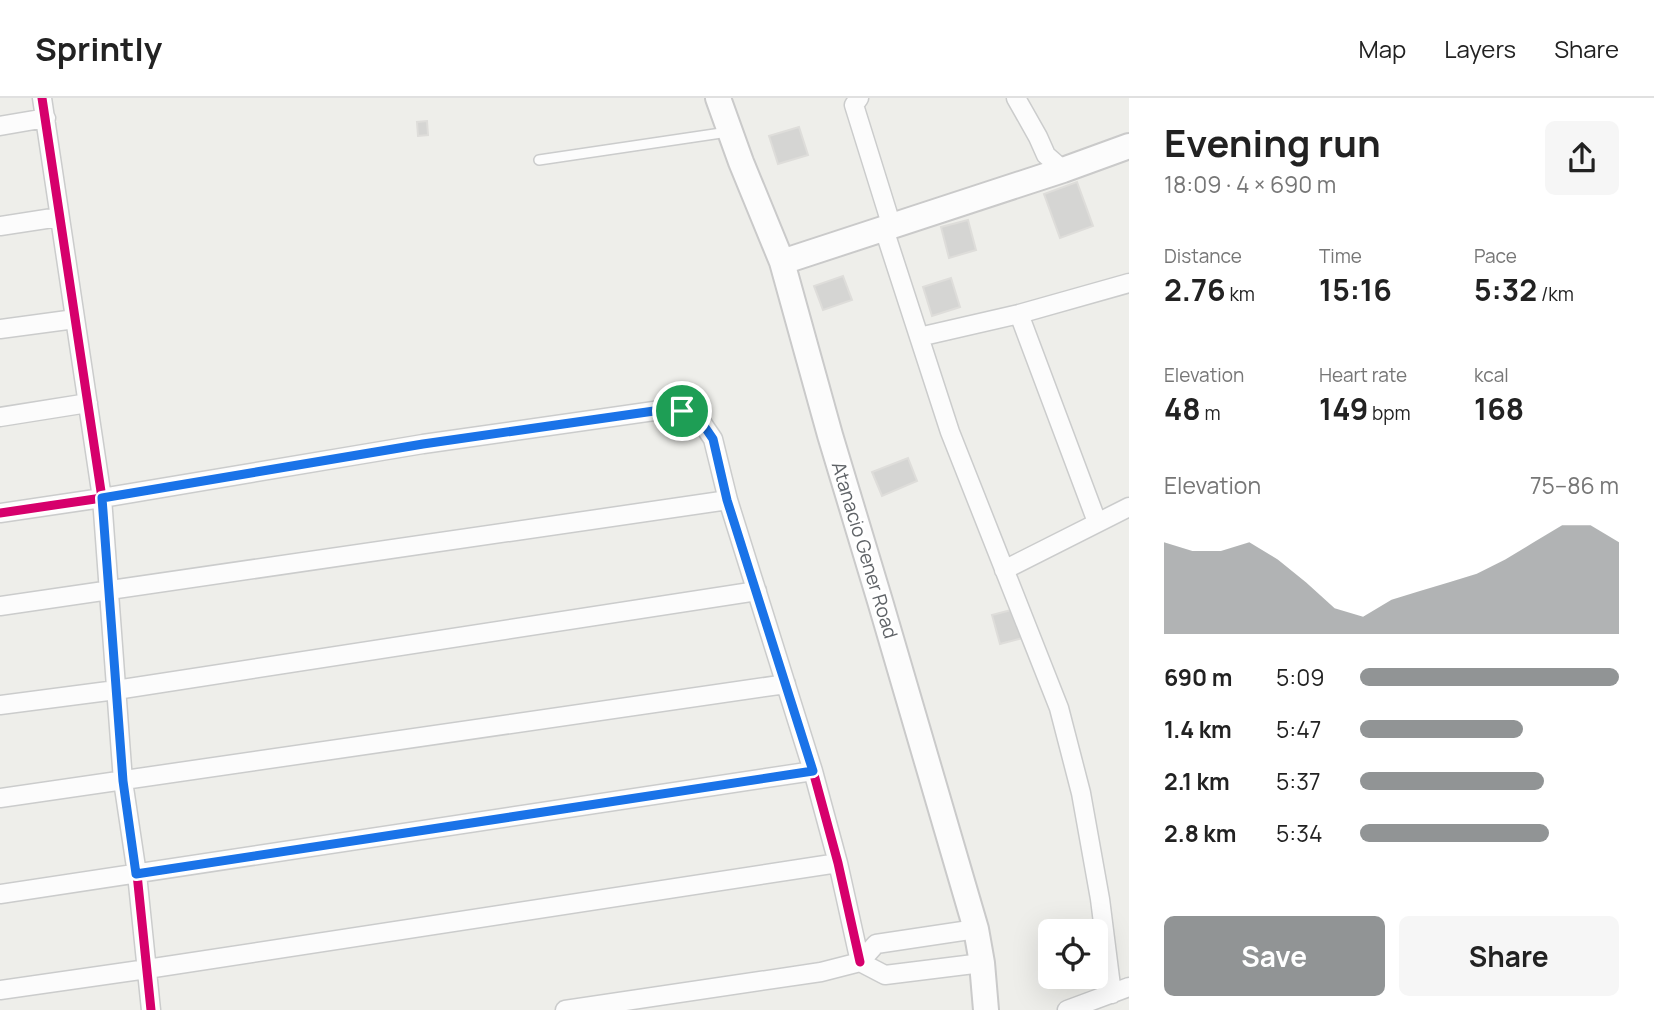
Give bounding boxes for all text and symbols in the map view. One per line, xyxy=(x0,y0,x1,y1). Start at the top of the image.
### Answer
text: Sprintly xyxy=(35,26,162,71)
text: Map xyxy=(1359,32,1406,65)
text: Layers xyxy=(1444,32,1516,65)
text: Share xyxy=(1554,32,1619,65)
text: Evening run xyxy=(1164,116,1381,168)
button: share xyxy=(1545,121,1619,195)
text: 18:09 · 4 × 690 m xyxy=(1164,168,1336,200)
text: Distance xyxy=(1164,243,1242,269)
text: Time xyxy=(1319,243,1362,269)
text: Pace xyxy=(1474,243,1517,269)
text: 2.76 xyxy=(1164,269,1226,310)
text: 15:16 xyxy=(1319,269,1392,310)
text: 5:32 xyxy=(1474,269,1537,310)
text: km xyxy=(1226,281,1255,307)
text: /km xyxy=(1537,281,1574,307)
text: Elevation xyxy=(1164,362,1244,388)
text: Heart rate xyxy=(1319,362,1407,388)
text: kcal xyxy=(1474,362,1509,388)
pin xyxy=(652,381,712,441)
text: 48 xyxy=(1164,388,1201,429)
text: 149 xyxy=(1319,388,1368,429)
text: 168 xyxy=(1474,388,1524,429)
icon: arrive xyxy=(663,392,701,430)
text: m xyxy=(1201,400,1221,426)
text: bpm xyxy=(1368,400,1411,426)
street label: Atanacio Gener Road xyxy=(826,458,904,642)
text: Elevation xyxy=(1164,469,1261,501)
text: 75–86 m xyxy=(1530,469,1619,501)
text: 690 m xyxy=(1164,661,1232,693)
text: 5:09 xyxy=(1276,661,1324,693)
text: 1.4 km xyxy=(1164,713,1232,745)
text: 5:47 xyxy=(1276,713,1321,745)
text: 2.1 km xyxy=(1164,765,1230,797)
text: 5:37 xyxy=(1276,765,1320,797)
text: 2.8 km xyxy=(1164,817,1236,849)
text: 5:34 xyxy=(1276,817,1322,849)
button: Save xyxy=(1164,916,1385,996)
button: Share xyxy=(1399,916,1619,996)
map controls xyxy=(1038,919,1108,989)
button: locate xyxy=(1038,919,1108,989)

